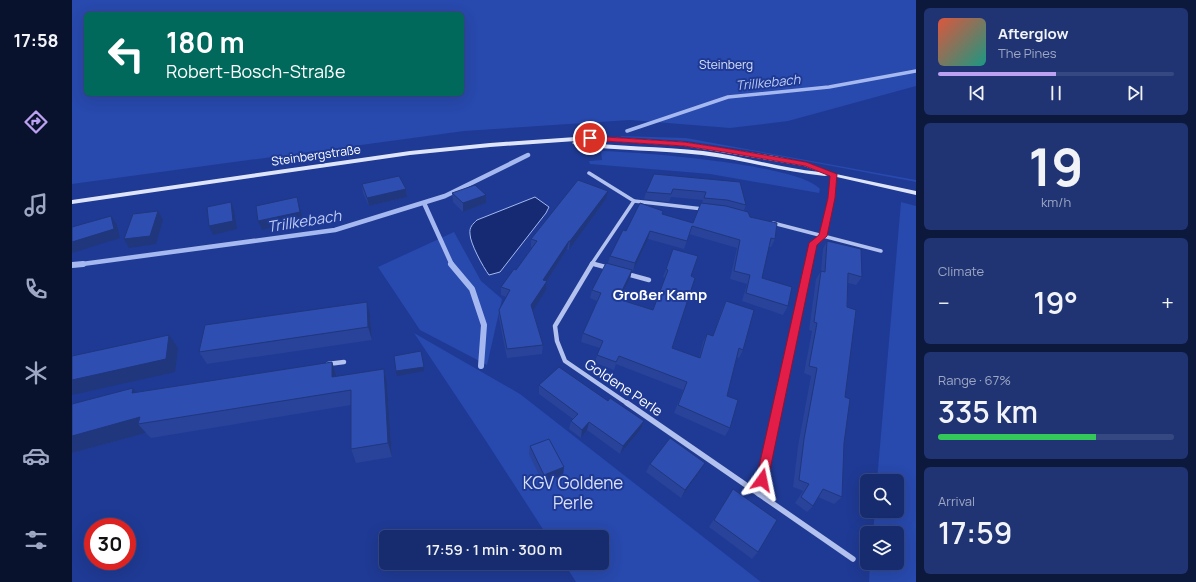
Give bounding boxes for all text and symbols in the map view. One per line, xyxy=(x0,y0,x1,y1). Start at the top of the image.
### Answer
text: 180 m xyxy=(166,23,245,61)
text: Afterglow xyxy=(998,23,1069,44)
text: 17:58 xyxy=(13,28,59,52)
icon: left xyxy=(100,28,152,80)
text: The Pines xyxy=(998,44,1057,62)
park label: Steinberg xyxy=(699,56,753,73)
text: Robert-Bosch-Straße xyxy=(166,59,345,83)
water label: Trillkebach xyxy=(735,70,802,94)
icon: previous xyxy=(966,82,988,104)
icon: pause xyxy=(1045,82,1067,104)
icon: next xyxy=(1124,82,1146,104)
icon: directions xyxy=(22,108,50,136)
pin xyxy=(573,121,607,155)
icon: arrive xyxy=(579,127,601,149)
text: 19 xyxy=(1028,131,1084,202)
street label: Steinbergstraße xyxy=(270,140,362,170)
icon: music xyxy=(22,191,50,219)
text: km/h xyxy=(1041,193,1071,211)
water label: Trillkebach xyxy=(266,205,344,237)
text: Climate xyxy=(938,262,984,280)
icon: phone xyxy=(22,275,50,303)
text: 19° xyxy=(1033,282,1078,323)
district label: Großer Kamp xyxy=(613,284,707,305)
text: − xyxy=(938,288,950,318)
text: + xyxy=(1161,288,1174,318)
street label: Goldene Perle xyxy=(581,354,667,420)
icon: climate xyxy=(22,359,50,387)
text: Range · 67% xyxy=(938,371,1011,389)
text: 335 km xyxy=(938,391,1038,432)
icon: car xyxy=(22,442,50,470)
position arrow xyxy=(741,459,783,501)
park label: KGV Goldene Perle xyxy=(523,471,623,514)
map controls xyxy=(860,474,904,570)
button: search xyxy=(860,474,904,518)
text: Arrival xyxy=(938,492,975,510)
text: 17:59 xyxy=(938,512,1012,553)
speed limit sign: 30 xyxy=(84,518,136,570)
icon: filters xyxy=(22,526,50,554)
button: layers xyxy=(860,526,904,570)
text: 17:59 · 1 min · 300 m xyxy=(426,539,562,560)

